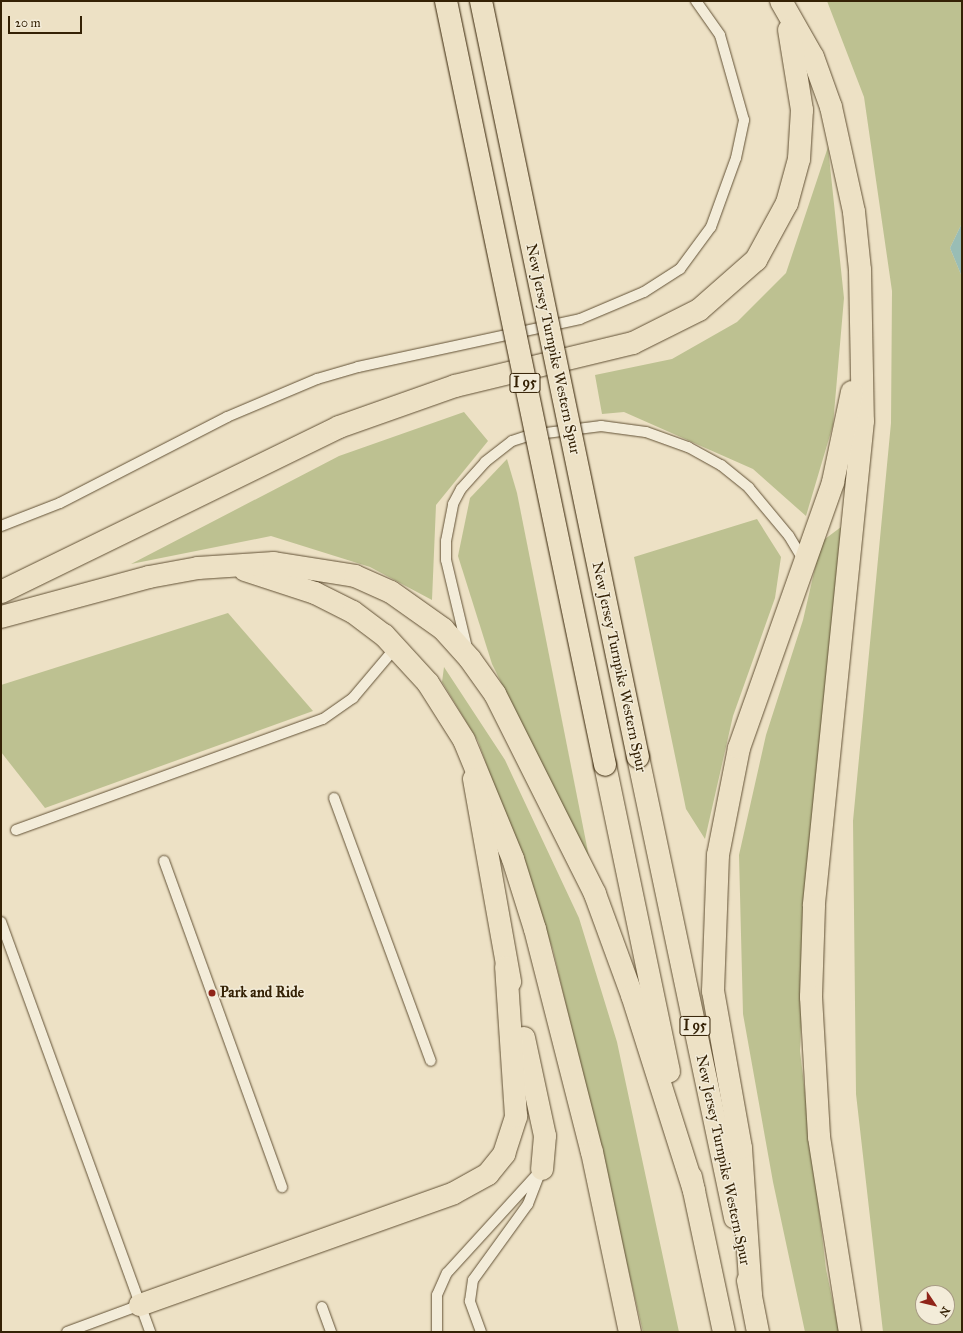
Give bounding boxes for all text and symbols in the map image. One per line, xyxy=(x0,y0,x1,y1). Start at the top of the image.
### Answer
scale bar xyxy=(10,8,84,34)
text: 20 m xyxy=(15,16,41,30)
street label: New Jersey Turnpike Western Spur xyxy=(522,242,584,456)
road number: I 95 xyxy=(509,371,541,395)
street label: New Jersey Turnpike Western Spur xyxy=(588,560,650,774)
place label: Park and Ride xyxy=(220,984,304,1002)
marker: Park and Ride xyxy=(207,988,217,998)
road number: I 95 xyxy=(679,1014,711,1038)
street label: New Jersey Turnpike Western Spur xyxy=(692,1053,754,1267)
north arrow xyxy=(915,1285,955,1325)
text: N xyxy=(936,1304,952,1319)

